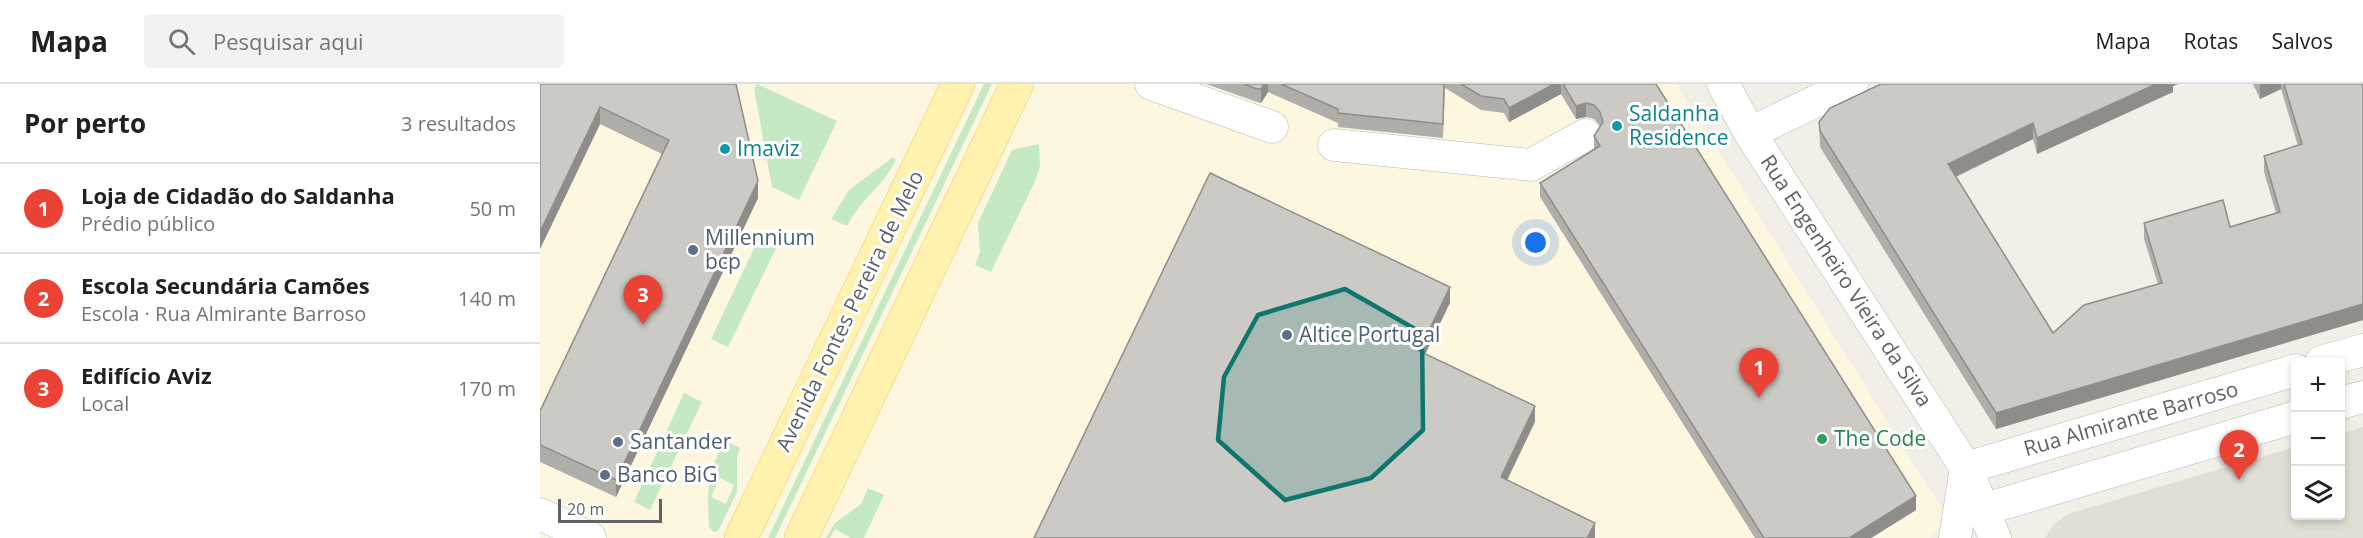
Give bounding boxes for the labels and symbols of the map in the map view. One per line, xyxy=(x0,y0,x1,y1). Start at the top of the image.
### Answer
place label: Saldanha Residence xyxy=(1629,99,1728,151)
marker: Saldanha Residence xyxy=(1610,119,1624,133)
place label: Imaviz xyxy=(737,134,800,162)
marker: Imaviz xyxy=(718,142,732,156)
street label: Rua Engenheiro Vieira da Silva xyxy=(1755,149,1939,412)
street label: Avenida Fontes Pereira de Melo xyxy=(769,165,929,456)
place label: Millennium bcp xyxy=(705,223,815,275)
your location xyxy=(1521,228,1550,257)
marker: Millennium bcp xyxy=(686,243,700,257)
pin: 3 xyxy=(624,276,662,325)
place label: Altice Portugal xyxy=(1299,320,1440,348)
marker: Altice Portugal xyxy=(1280,328,1294,342)
pin: 1 xyxy=(1740,348,1778,398)
street label: Rua Almirante Barroso xyxy=(2020,374,2241,462)
place label: The Code xyxy=(1834,424,1926,452)
place label: Santander xyxy=(630,427,732,455)
pin: 2 xyxy=(2220,430,2258,480)
marker: The Code xyxy=(1815,432,1829,446)
marker: Santander xyxy=(611,435,625,449)
place label: Banco BiG xyxy=(617,460,717,488)
marker: Banco BiG xyxy=(598,468,612,482)
scale bar xyxy=(558,496,662,524)

